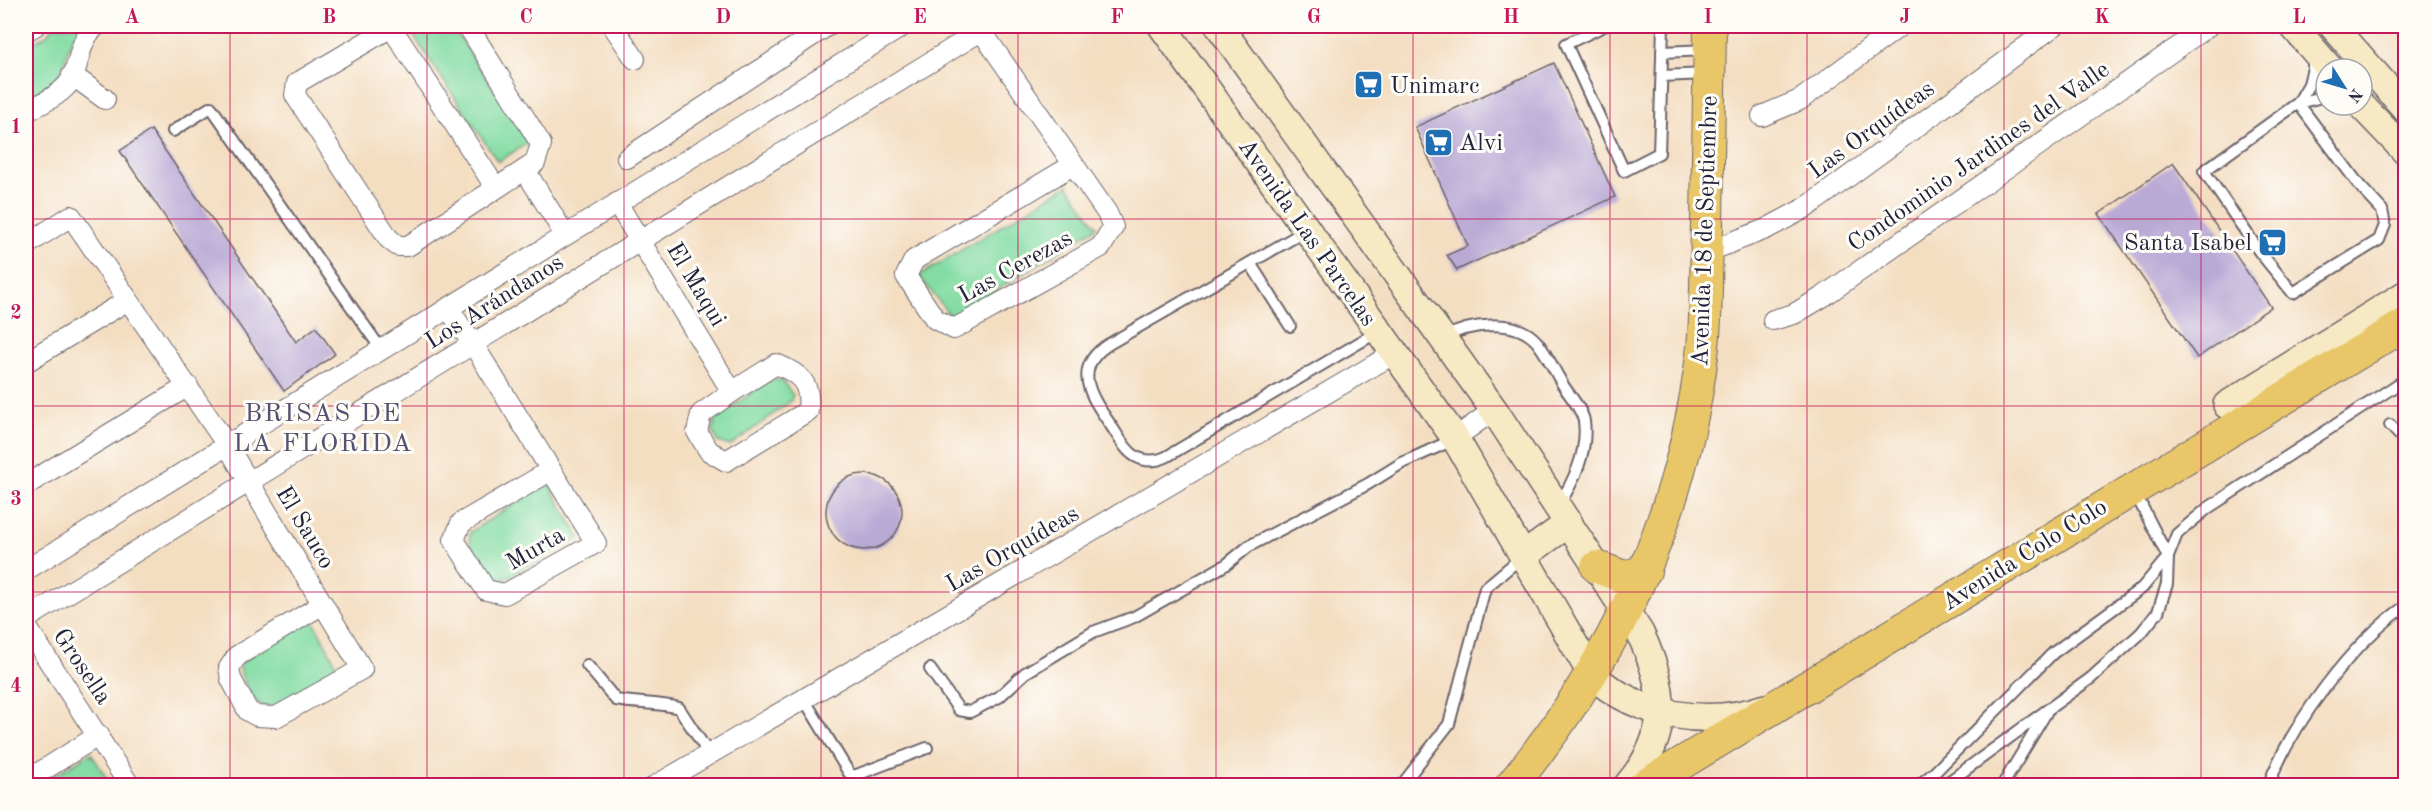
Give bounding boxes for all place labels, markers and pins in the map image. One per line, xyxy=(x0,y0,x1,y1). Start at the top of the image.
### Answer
supermarket icon: Unimarc xyxy=(1353,69,1385,101)
place label: Unimarc xyxy=(1390,75,1479,99)
supermarket icon: Alvi xyxy=(1422,126,1454,158)
place label: Alvi xyxy=(1459,132,1503,156)
supermarket icon: Santa Isabel xyxy=(2257,226,2289,258)
place label: Santa Isabel xyxy=(2124,232,2252,256)

